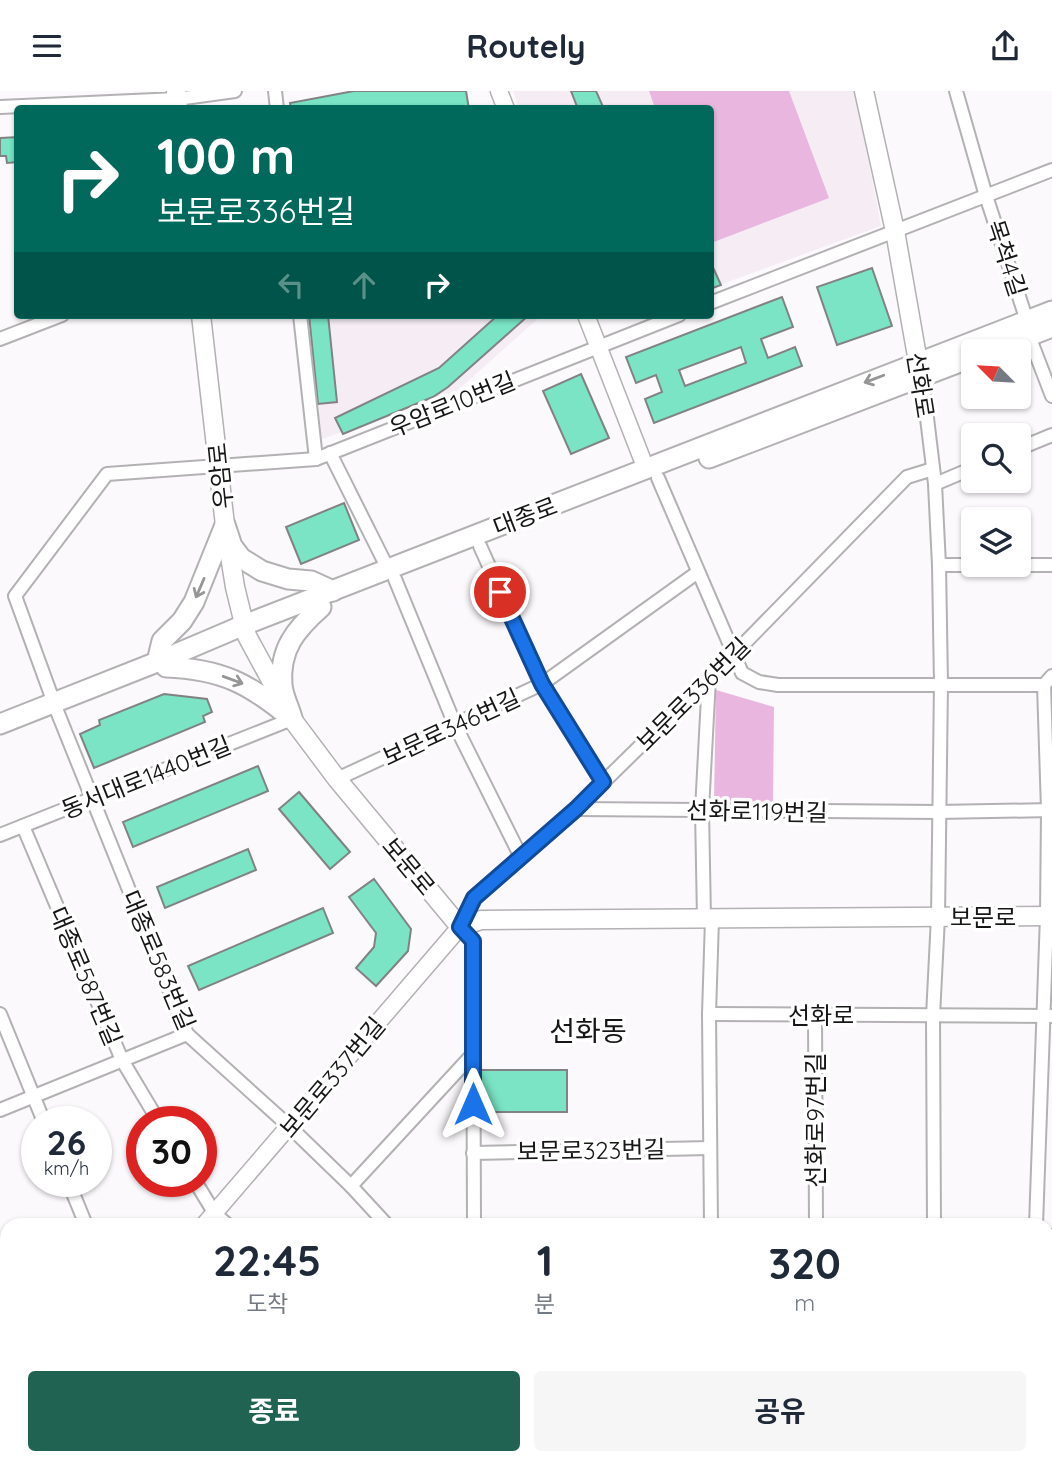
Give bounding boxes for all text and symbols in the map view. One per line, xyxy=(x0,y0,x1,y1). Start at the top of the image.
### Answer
text: Routely xyxy=(466,26,586,66)
icon: menu xyxy=(28,27,66,65)
icon: share xyxy=(986,27,1024,65)
text: 100 m xyxy=(157,125,295,186)
icon: right xyxy=(42,133,133,224)
text: 보문로336번길 xyxy=(157,191,355,231)
street label: 목척4길 xyxy=(981,216,1033,300)
icon: left xyxy=(272,266,310,304)
icon: ahead xyxy=(345,266,383,304)
icon: right xyxy=(418,266,456,304)
north arrow xyxy=(961,339,1031,409)
map controls xyxy=(961,339,1031,577)
street label: 선화로 xyxy=(901,350,941,420)
street label: 우암로10번길 xyxy=(384,365,520,443)
one-way arrow xyxy=(864,374,885,387)
button: search xyxy=(961,423,1031,493)
street label: 우암로 xyxy=(202,441,238,511)
street label: 대종로 xyxy=(489,490,561,542)
button: layers xyxy=(961,507,1031,577)
pin xyxy=(470,562,530,622)
icon: arrive xyxy=(481,573,519,611)
one-way arrow xyxy=(193,577,206,599)
street label: 보문로336번길 xyxy=(630,631,756,757)
one-way arrow xyxy=(221,675,243,688)
street label: 보문로346번길 xyxy=(377,682,525,772)
street label: 동서대로1440번길 xyxy=(57,729,235,825)
street label: 선화로119번길 xyxy=(686,795,828,827)
street label: 보문로 xyxy=(376,831,442,901)
street label: 대종로583번길 xyxy=(116,886,202,1034)
street label: 대종로587번길 xyxy=(43,902,129,1050)
street label: 보문로 xyxy=(950,902,1016,932)
street label: 선화로 xyxy=(788,1000,854,1030)
street label: 보문로337번길 xyxy=(273,1011,391,1143)
district label: 선화동 xyxy=(549,1013,627,1048)
street label: 선화로97번길 xyxy=(800,1052,830,1188)
position arrow xyxy=(436,1067,510,1141)
speed limit sign: 30 xyxy=(126,1106,217,1197)
text: 26 xyxy=(47,1120,86,1164)
street label: 보문로323번길 xyxy=(516,1134,666,1166)
text: km/h xyxy=(44,1157,89,1180)
text: 22:45 xyxy=(213,1234,321,1287)
text: 1 xyxy=(537,1234,553,1287)
text: 320 xyxy=(769,1237,841,1290)
text: m xyxy=(794,1288,815,1317)
text: 도착 xyxy=(246,1289,288,1318)
text: 분 xyxy=(534,1289,556,1318)
button: 종료 xyxy=(28,1371,520,1451)
button: 공유 xyxy=(534,1371,1026,1451)

